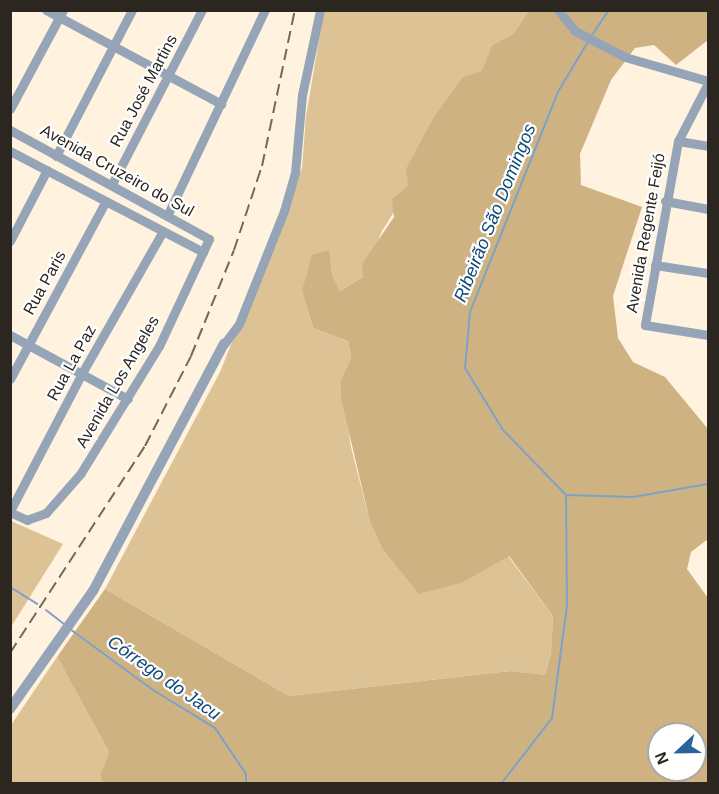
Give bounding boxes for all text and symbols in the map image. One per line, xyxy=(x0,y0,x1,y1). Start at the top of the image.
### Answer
street label: Rua José Martins xyxy=(106,32,182,150)
street label: Avenida Cruzeiro do Sul xyxy=(37,121,197,221)
water label: Ribeirão São Domingos xyxy=(449,121,541,305)
street label: Avenida Regente Feijó xyxy=(623,152,669,314)
street label: Rua Paris xyxy=(20,248,70,318)
street label: Avenida Los Angeles xyxy=(72,312,164,452)
street label: Rua La Paz xyxy=(43,322,101,404)
water label: Córrego do Jacu xyxy=(103,631,225,725)
north arrow xyxy=(647,722,707,782)
text: N xyxy=(652,750,672,767)

